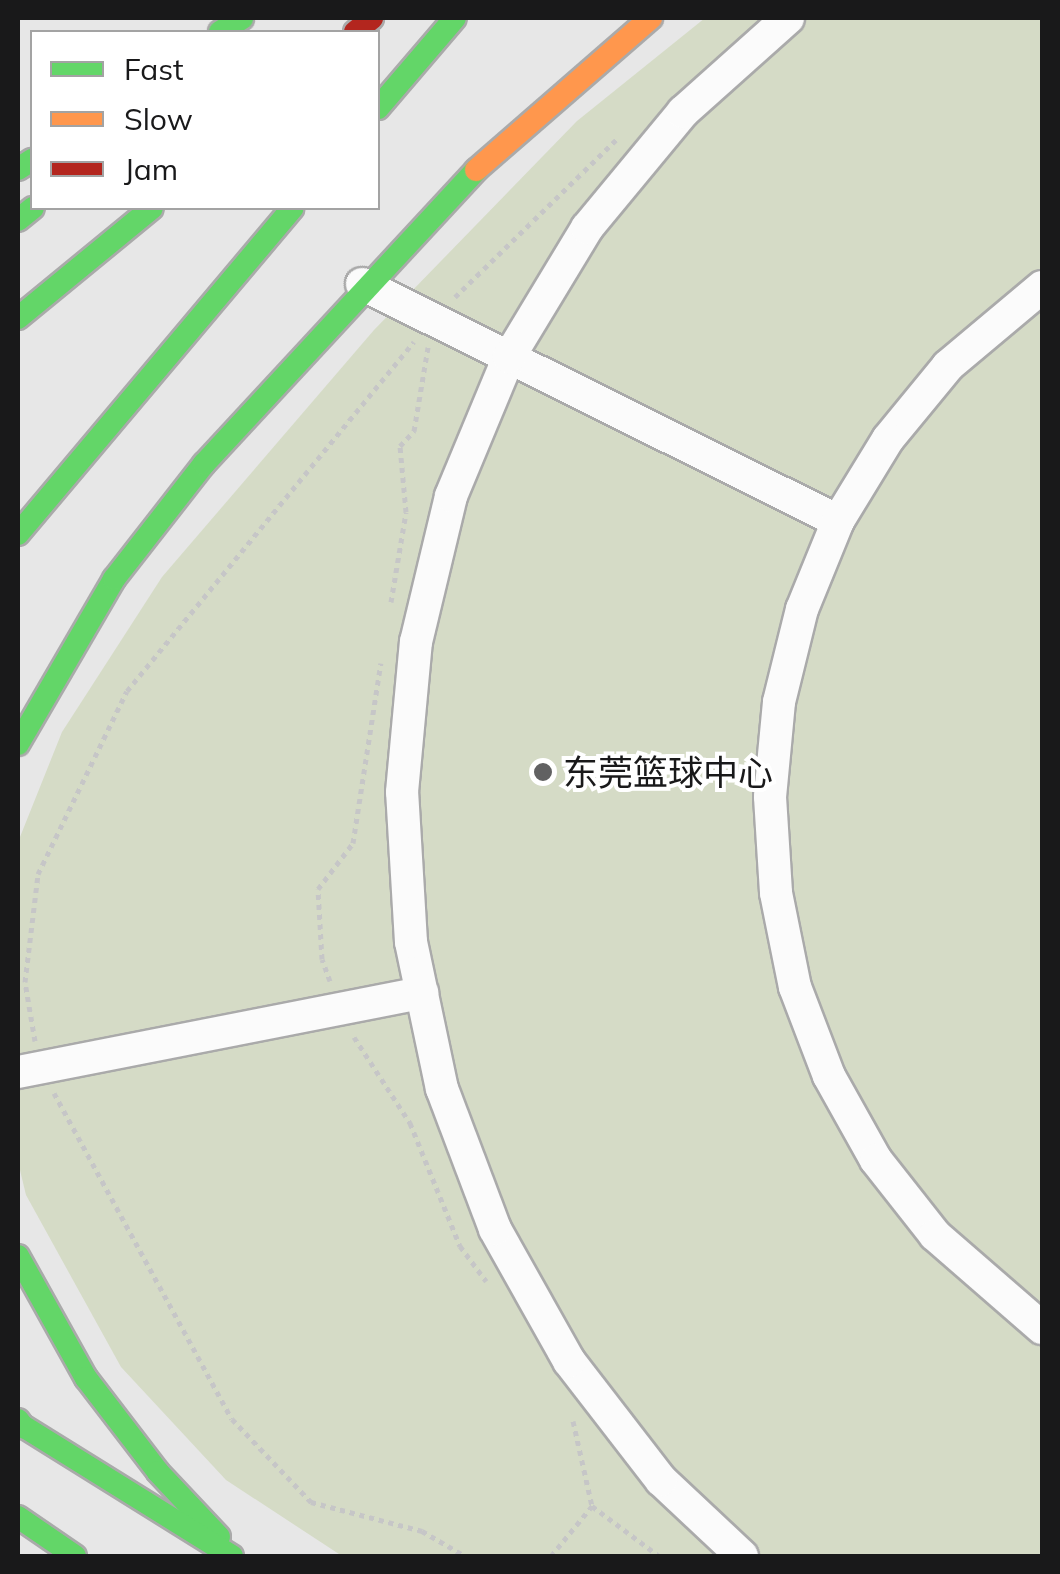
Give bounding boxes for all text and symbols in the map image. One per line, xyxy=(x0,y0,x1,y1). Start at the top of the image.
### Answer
legend xyxy=(30,30,380,210)
text: Fast xyxy=(124,50,184,88)
text: Slow xyxy=(124,100,193,138)
text: Jam xyxy=(124,150,178,188)
place label: 东莞篮球中心 xyxy=(563,751,773,793)
marker: 东莞篮球中心 xyxy=(532,761,554,783)

